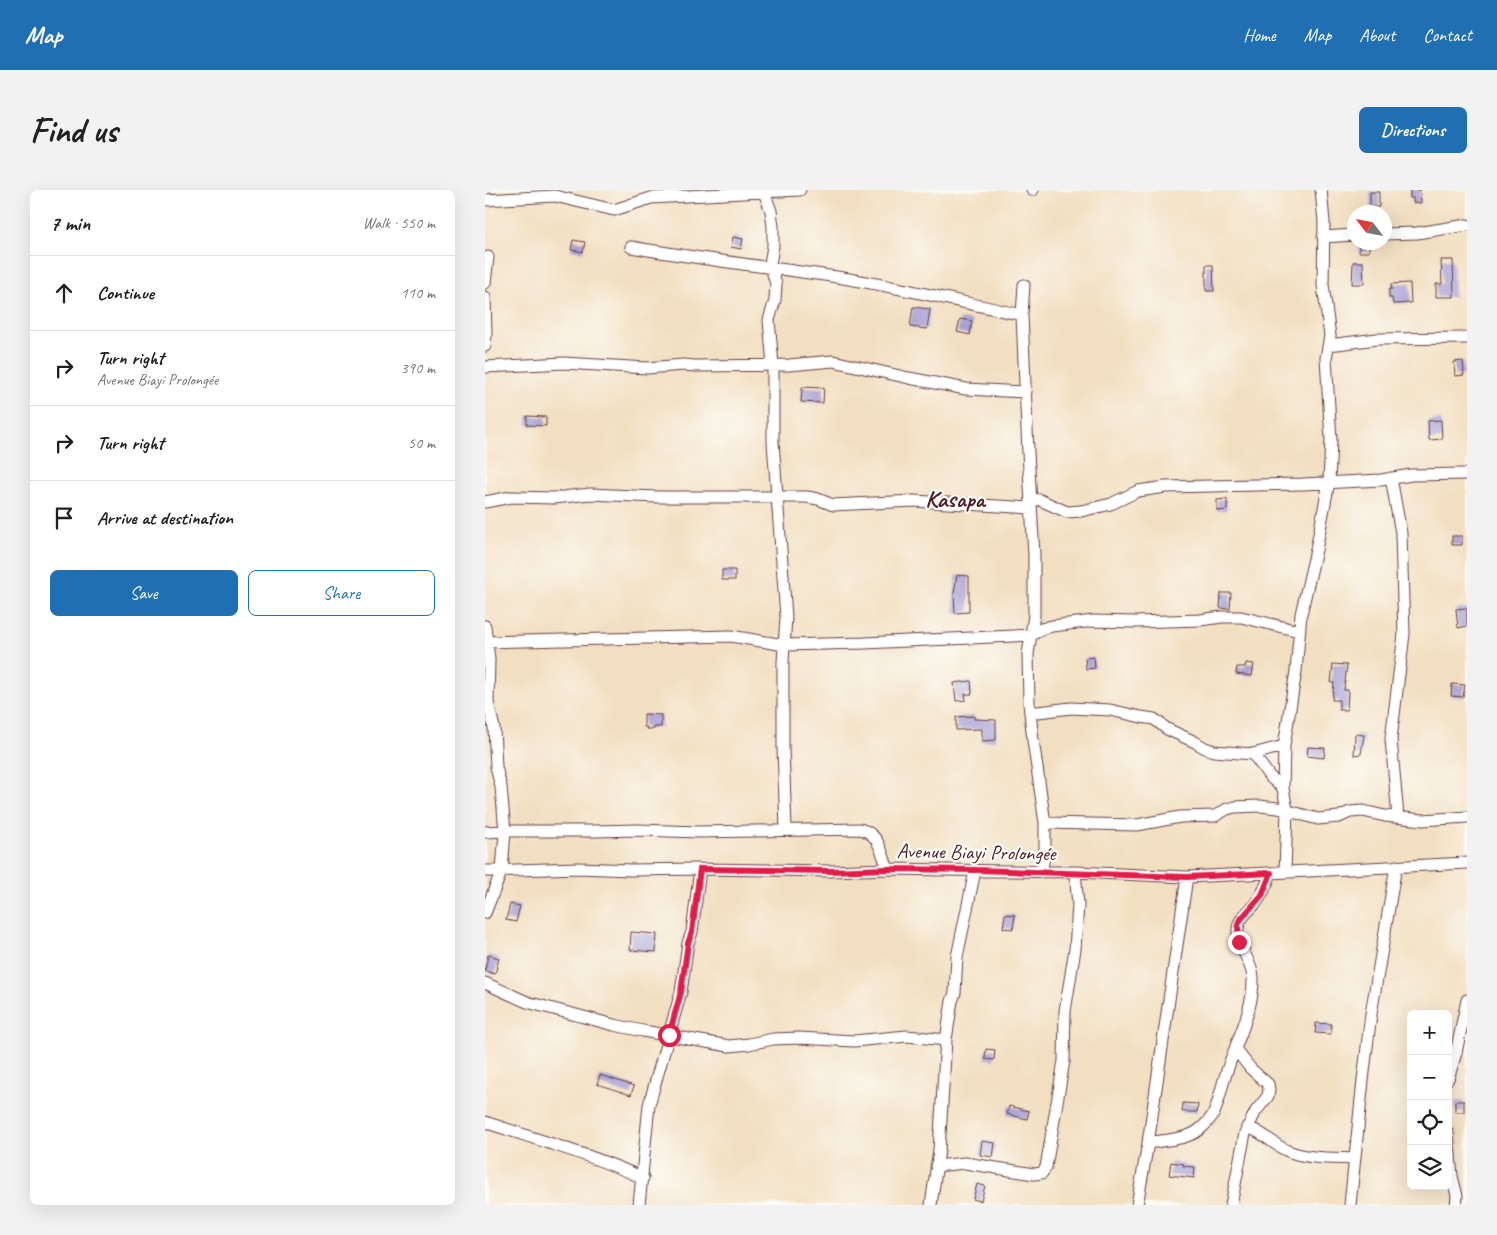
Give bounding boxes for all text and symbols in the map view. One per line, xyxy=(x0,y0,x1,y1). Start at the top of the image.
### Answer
text: Map xyxy=(25,20,62,50)
text: Home xyxy=(1243,24,1276,46)
text: Map xyxy=(1304,24,1331,46)
text: About xyxy=(1359,24,1395,46)
text: Contact xyxy=(1423,24,1472,46)
button: Directions xyxy=(1359,107,1467,153)
text: Find us xyxy=(30,108,117,153)
north arrow xyxy=(1347,205,1392,250)
text: 7 min xyxy=(50,210,90,236)
text: Walk · 550 m xyxy=(363,213,435,233)
icon: ahead xyxy=(50,279,78,307)
text: Continue xyxy=(97,281,154,305)
text: 110 m xyxy=(401,283,435,303)
text: Turn right xyxy=(97,346,164,370)
icon: right xyxy=(50,354,78,382)
text: 390 m xyxy=(401,358,435,378)
text: Avenue Biayi Prolongée xyxy=(97,370,218,390)
icon: right xyxy=(50,429,78,457)
text: Turn right xyxy=(97,431,164,455)
text: 50 m xyxy=(408,433,435,453)
district label: Kasapa xyxy=(925,484,987,514)
icon: arrive xyxy=(50,504,78,532)
text: Arrive at destination xyxy=(97,506,233,530)
button: Save xyxy=(50,570,238,616)
button: Share xyxy=(248,570,435,616)
street label: Avenue Biayi Prolongée xyxy=(896,838,1058,866)
route end xyxy=(1228,931,1251,954)
map controls xyxy=(1407,1010,1452,1190)
button: + xyxy=(1407,1010,1452,1055)
route start xyxy=(658,1024,681,1047)
button: − xyxy=(1407,1055,1452,1100)
button: locate xyxy=(1407,1100,1452,1145)
button: layers xyxy=(1407,1145,1452,1190)

